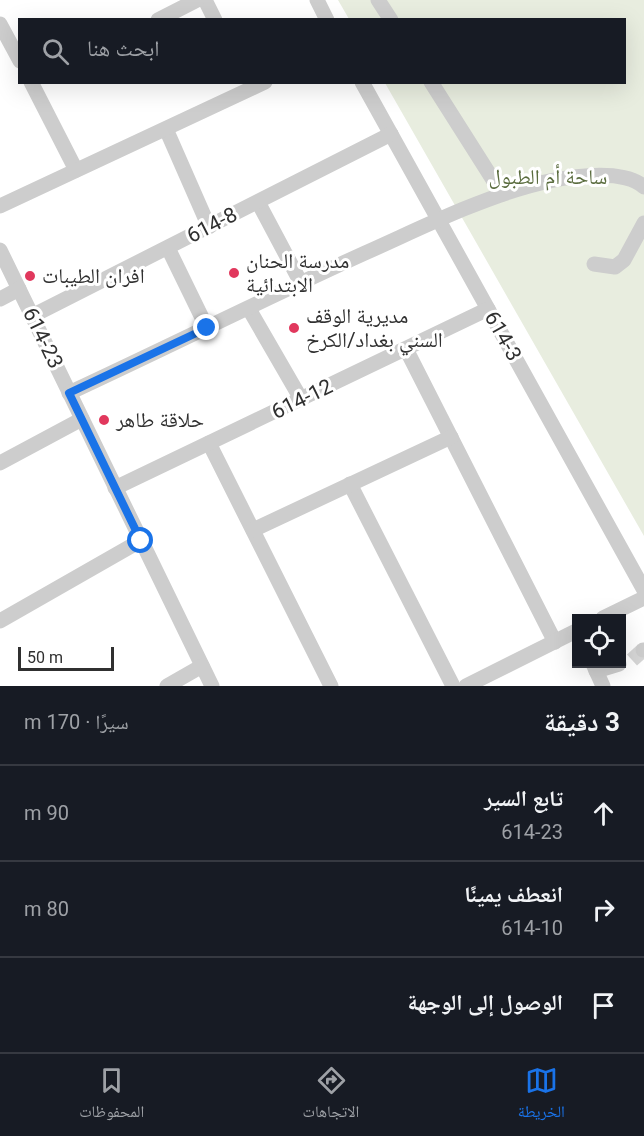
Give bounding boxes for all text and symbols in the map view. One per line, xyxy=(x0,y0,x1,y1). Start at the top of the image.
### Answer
search box xyxy=(18,18,626,84)
icon: search xyxy=(39,35,72,68)
text: ابحث هنا xyxy=(87,36,160,61)
park label: ساحة أم الطبول xyxy=(489,164,607,191)
street label: 614-8 xyxy=(183,202,241,248)
place label: مدرسة الحنان الابتدائية xyxy=(246,249,349,297)
place label: افران الطيبات xyxy=(42,264,145,288)
marker: مدرسة الحنان الابتدائية xyxy=(227,266,241,280)
marker: افران الطيبات xyxy=(23,269,37,283)
street label: 614-23 xyxy=(18,304,68,372)
place label: مديرية الوقف السني بغداد/الكرخ xyxy=(306,304,443,356)
street label: 614-3 xyxy=(480,307,526,365)
route end xyxy=(193,314,219,340)
marker: مديرية الوقف السني بغداد/الكرخ xyxy=(287,321,301,335)
street label: 614-12 xyxy=(268,374,337,424)
place label: حلاقة طاهر xyxy=(115,408,204,432)
marker: حلاقة طاهر xyxy=(97,413,111,427)
route start xyxy=(127,527,153,553)
map controls xyxy=(572,614,626,668)
button: locate xyxy=(572,614,626,668)
scale bar xyxy=(18,644,114,672)
text: 50 m xyxy=(27,648,63,667)
text: 3 دقيقة xyxy=(544,707,620,737)
text: سيرًا · 170 m xyxy=(24,710,129,734)
text: تابع السير xyxy=(484,786,563,811)
icon: ahead xyxy=(587,797,620,830)
text: 90 m xyxy=(24,801,69,825)
text: 614-23 xyxy=(501,820,563,844)
text: انعطف يمينًا xyxy=(464,882,563,907)
icon: right xyxy=(587,893,620,926)
text: 80 m xyxy=(24,897,69,921)
text: 614-10 xyxy=(501,916,563,940)
icon: arrive xyxy=(587,989,620,1022)
text: الوصول إلى الوجهة xyxy=(407,990,563,1015)
tab: المحفوظات xyxy=(79,1064,144,1127)
tab: الاتجاهات xyxy=(303,1064,359,1127)
tab: الخريطة xyxy=(518,1064,565,1127)

